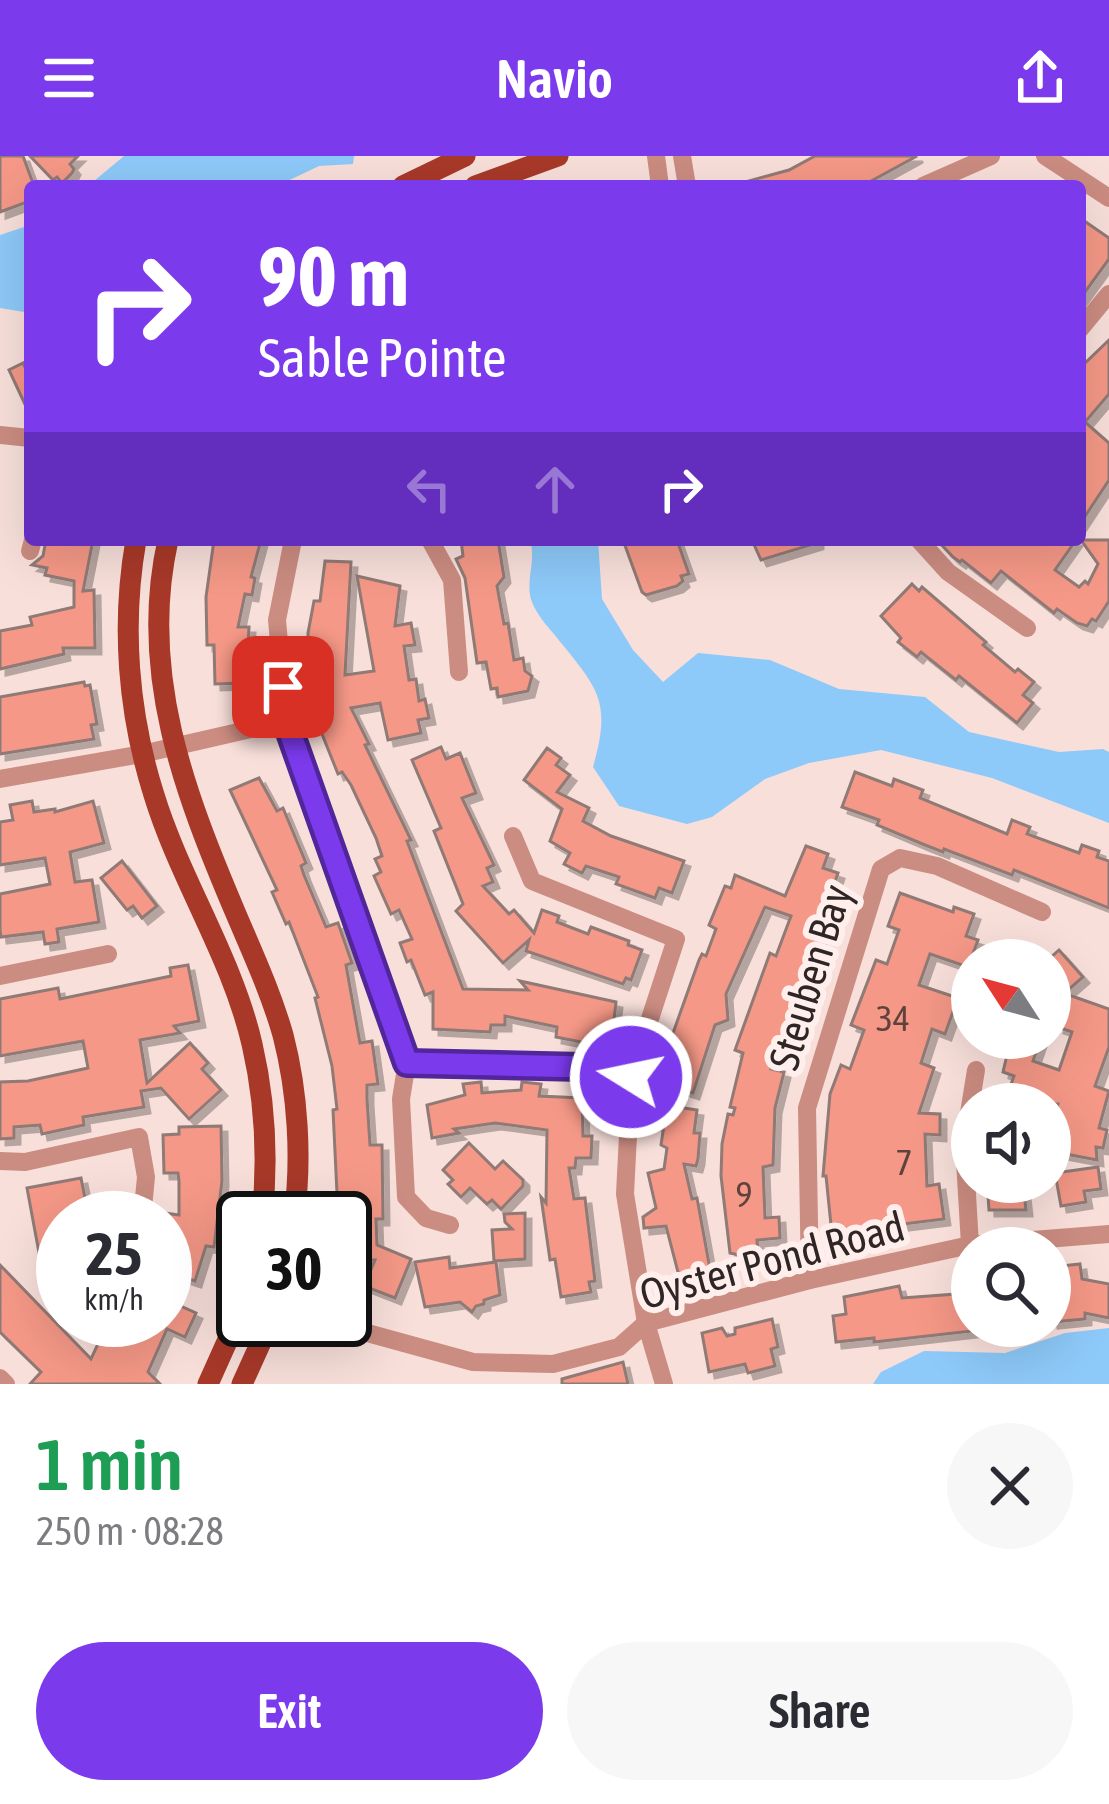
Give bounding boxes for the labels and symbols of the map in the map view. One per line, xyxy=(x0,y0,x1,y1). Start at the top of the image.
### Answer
pin xyxy=(232,636,334,738)
street label: Steuben Bay xyxy=(759,879,861,1075)
north arrow xyxy=(951,939,1071,1059)
house number: 34 xyxy=(876,997,910,1039)
position arrow xyxy=(568,1014,694,1140)
house number: 7 xyxy=(896,1141,912,1183)
house number: 9 xyxy=(736,1173,752,1215)
speed limit sign: 30 xyxy=(216,1191,372,1347)
street label: Oyster Pond Road xyxy=(635,1202,909,1318)

